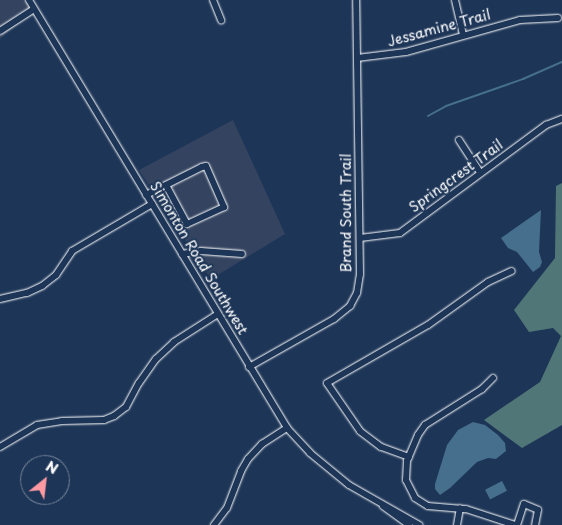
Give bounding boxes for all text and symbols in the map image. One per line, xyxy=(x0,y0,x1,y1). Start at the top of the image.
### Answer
street label: Jessamine Trail xyxy=(386,6,492,50)
street label: Springcrest Trail xyxy=(406,136,506,216)
street label: Brand South Trail xyxy=(338,153,354,273)
street label: Simonton Road Southwest xyxy=(147,178,251,338)
north arrow xyxy=(20,455,70,505)
text: N xyxy=(42,455,62,479)

